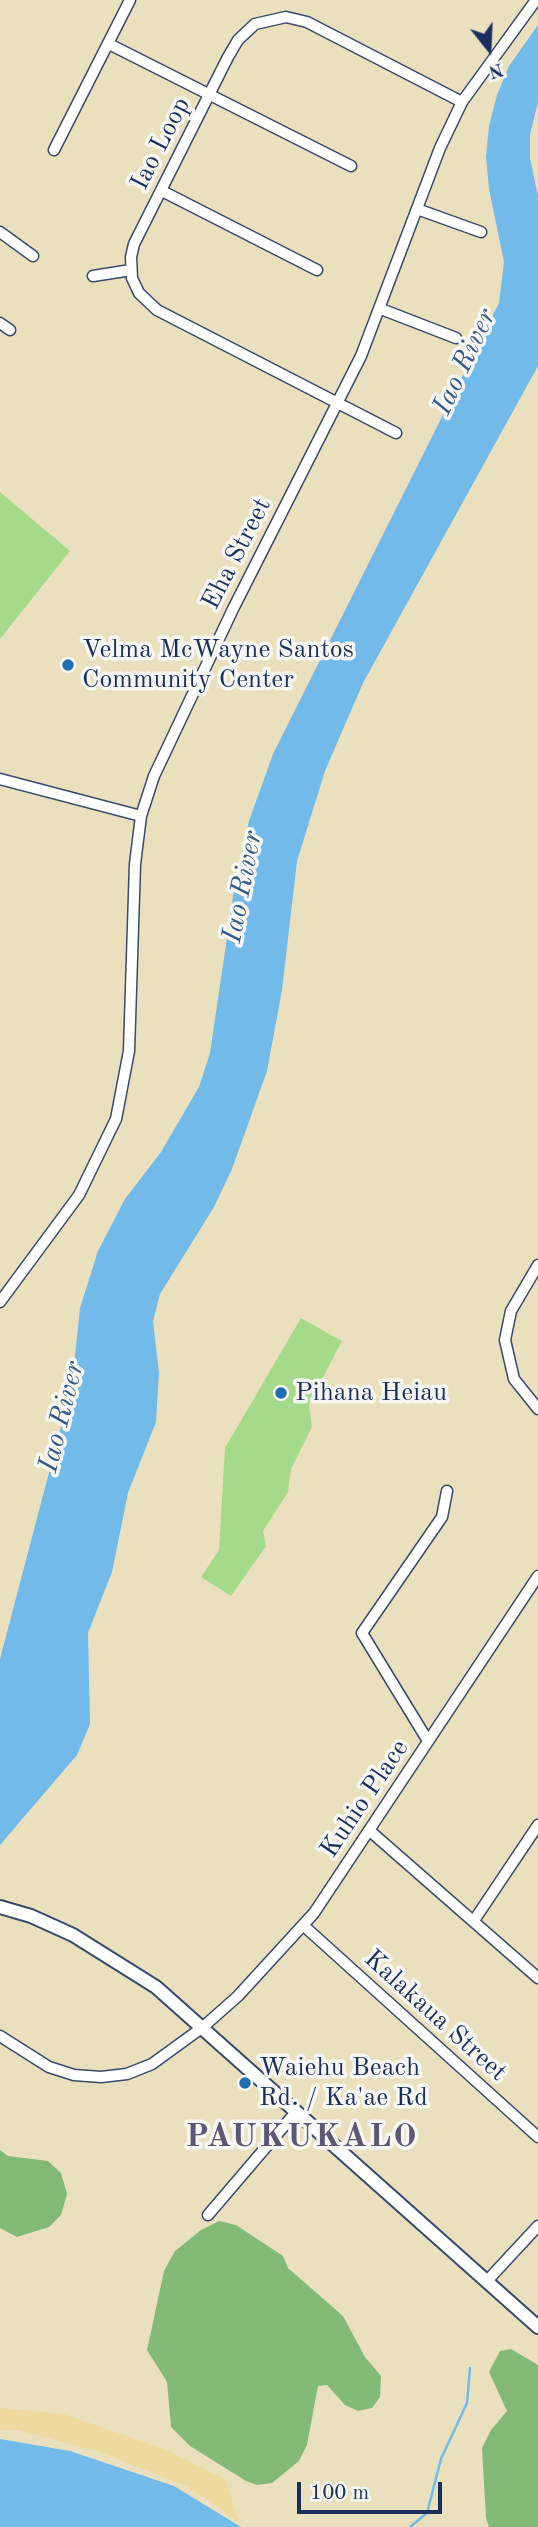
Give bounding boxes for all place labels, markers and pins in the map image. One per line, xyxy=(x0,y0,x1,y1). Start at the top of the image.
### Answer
place label: Velma McWayne Santos Community Center xyxy=(82,634,354,696)
marker: Velma McWayne Santos Community Center xyxy=(60,657,76,673)
place label: Pihana Heiau xyxy=(295,1377,447,1409)
marker: Pihana Heiau xyxy=(273,1385,289,1401)
place label: Waiehu Beach Rd. / Ka'ae Rd xyxy=(259,2052,428,2114)
marker: Waiehu Beach Rd. / Ka'ae Rd xyxy=(237,2075,253,2091)

